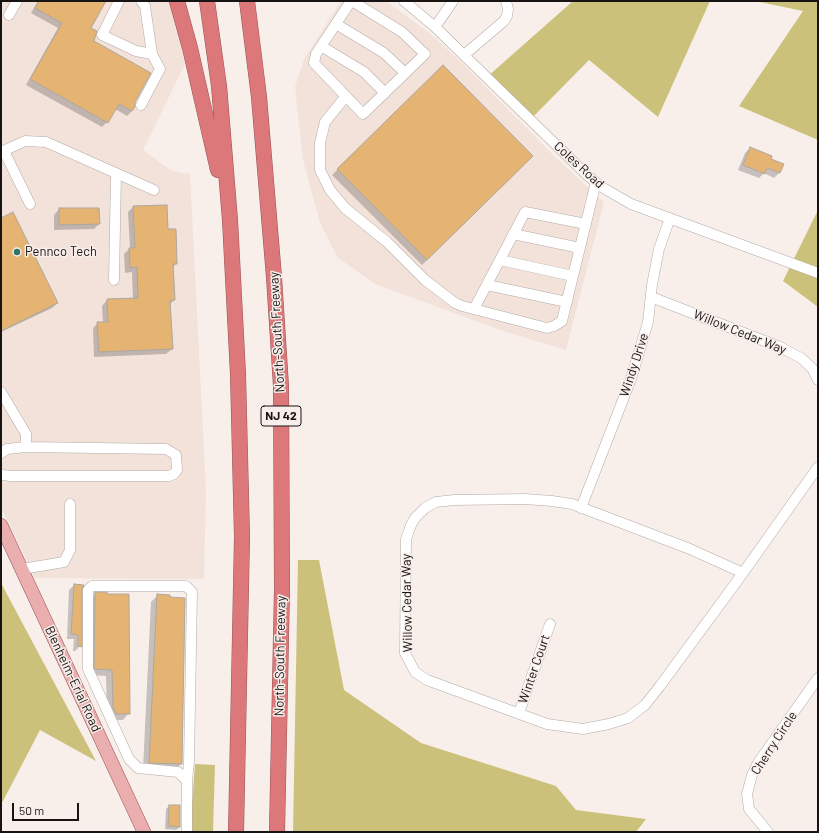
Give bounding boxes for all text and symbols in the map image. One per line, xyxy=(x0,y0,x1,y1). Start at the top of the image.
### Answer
street label: Coles Road xyxy=(551,138,607,192)
place label: Pennco Tech xyxy=(25,244,97,260)
marker: Pennco Tech xyxy=(12,247,22,257)
street label: North-South Freeway xyxy=(266,271,288,393)
street label: Willow Cedar Way xyxy=(691,306,789,358)
street label: Windy Drive xyxy=(616,331,652,399)
road number: NJ 42 xyxy=(261,406,301,426)
street label: Willow Cedar Way xyxy=(398,554,416,652)
street label: North-South Freeway xyxy=(271,595,289,717)
street label: Blenheim-Erial Road xyxy=(42,624,104,734)
street label: Winter Court xyxy=(515,632,553,706)
street label: Cherry Circle xyxy=(748,708,800,778)
scale bar xyxy=(14,795,81,821)
text: 50 m xyxy=(19,803,44,817)

